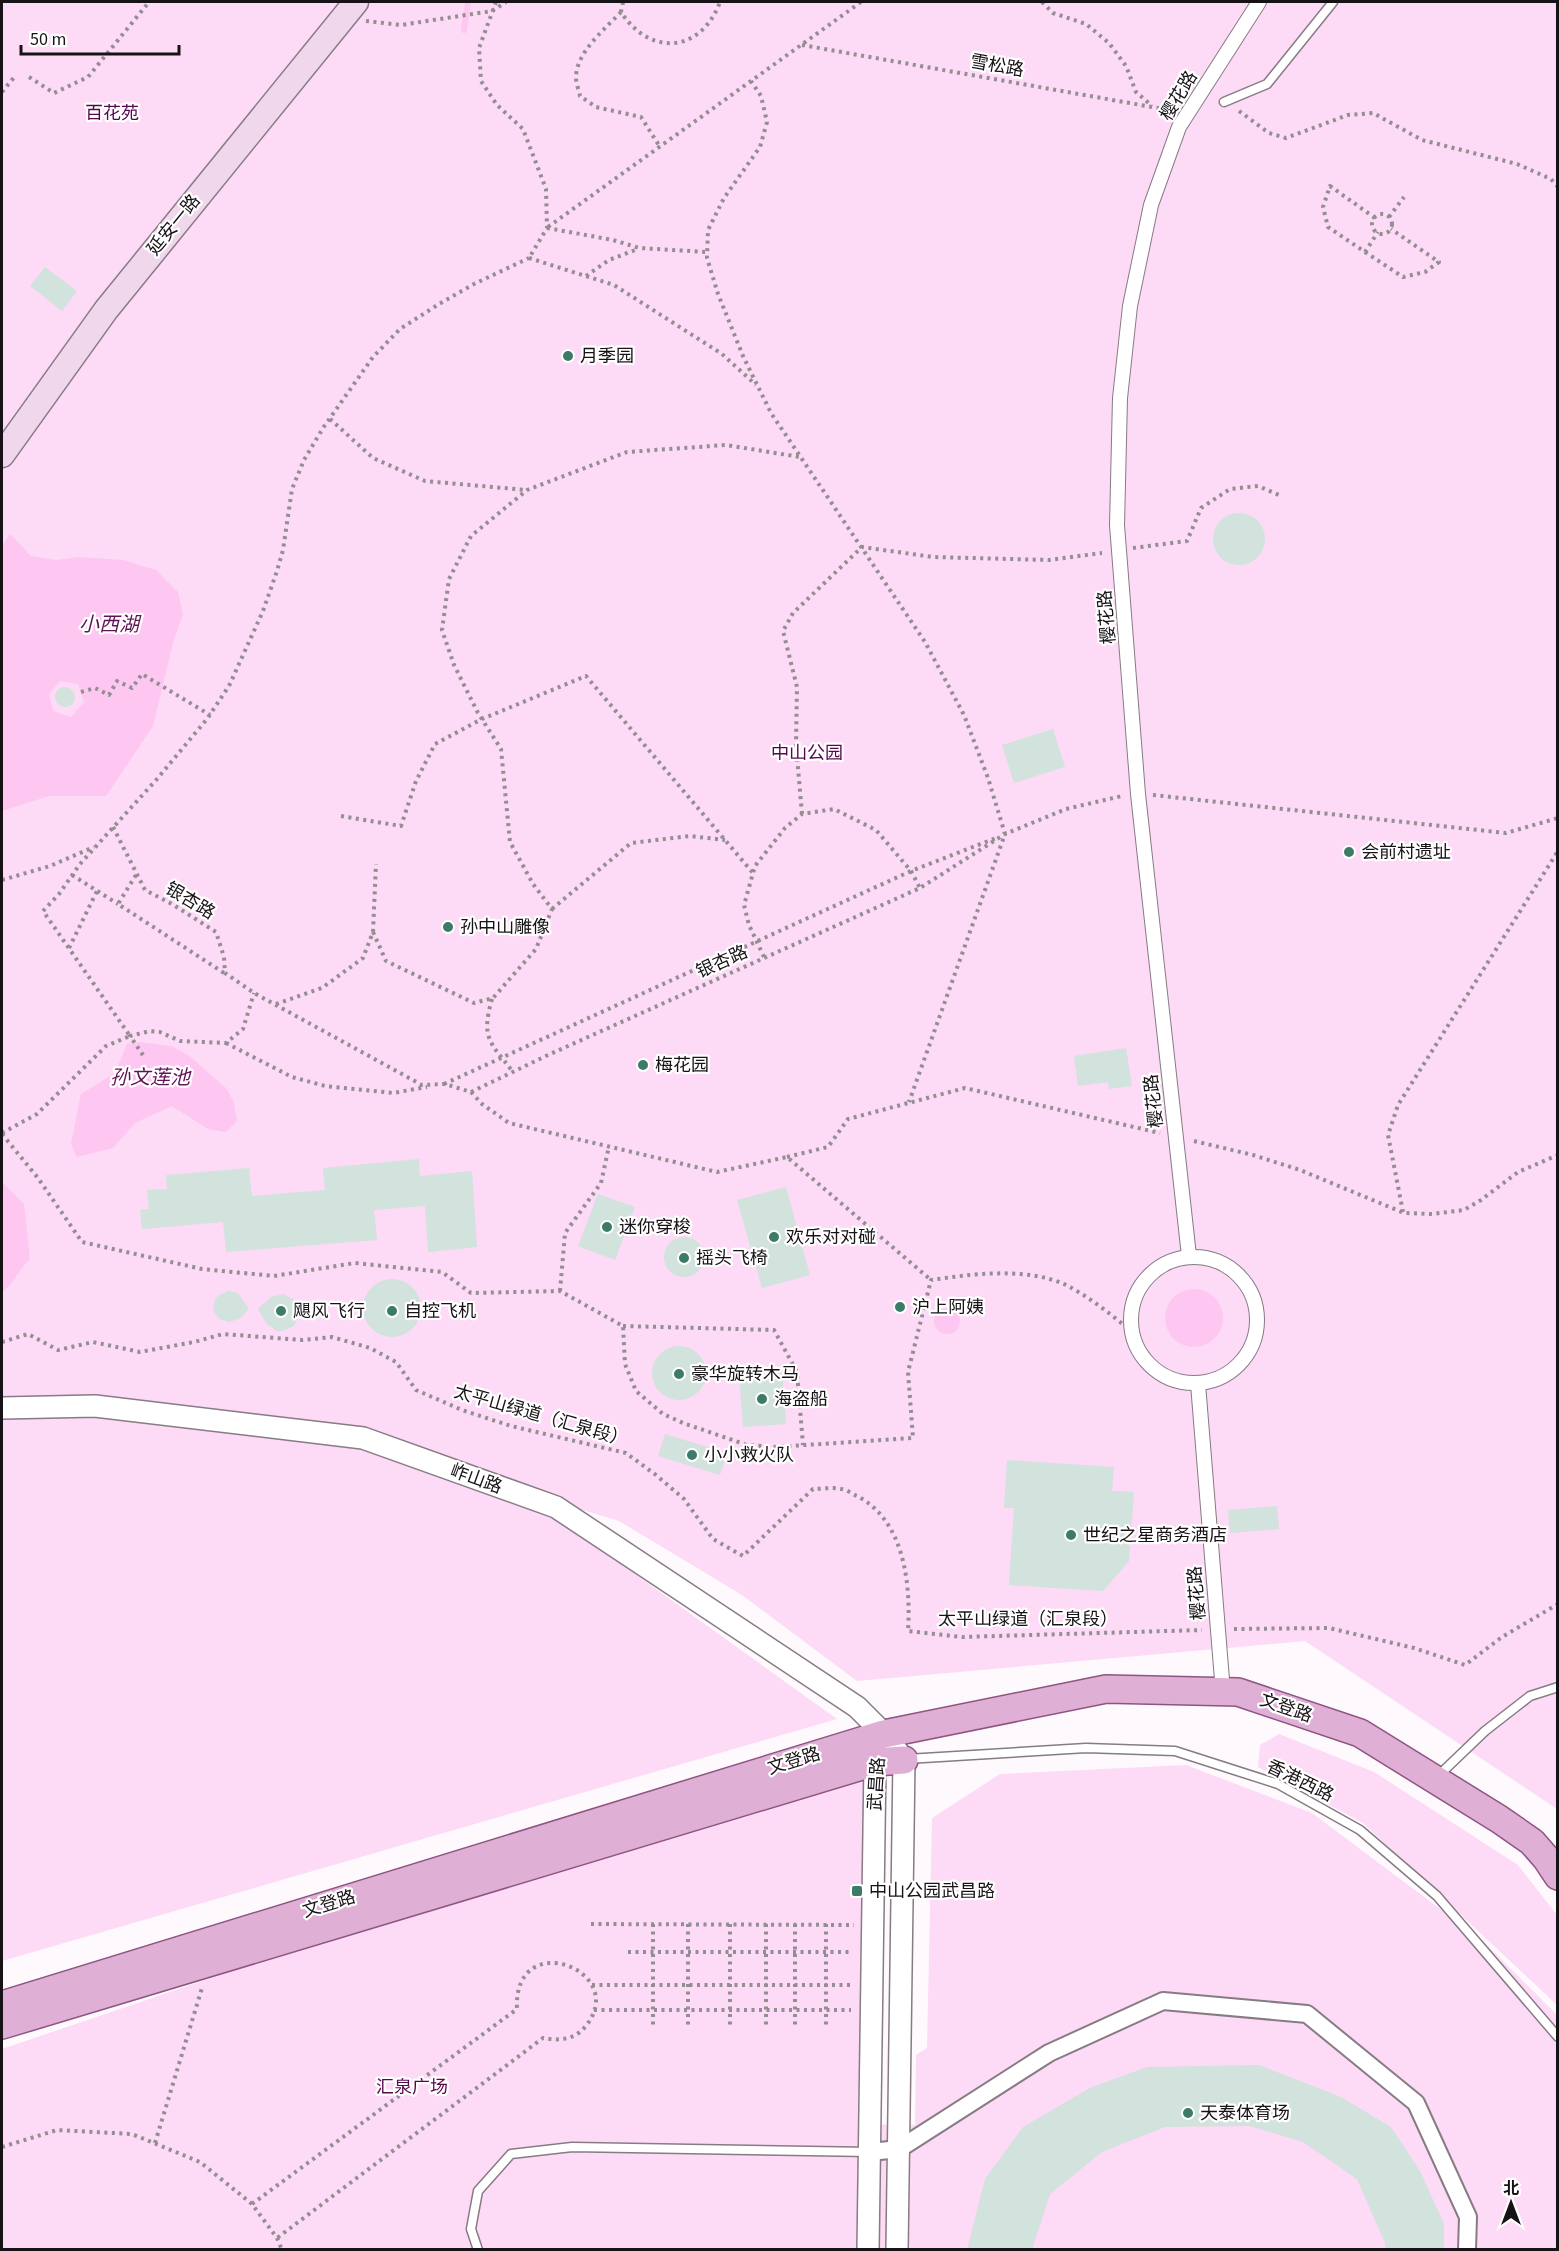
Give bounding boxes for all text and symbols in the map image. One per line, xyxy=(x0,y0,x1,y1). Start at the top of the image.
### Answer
scale bar xyxy=(21,18,178,56)
text: 50 m xyxy=(30,27,66,52)
street label: 雪松路 xyxy=(968,49,1026,83)
street label: 樱花路 xyxy=(1154,66,1204,126)
park label: 百花苑 xyxy=(85,101,139,126)
street label: 延安一路 xyxy=(142,189,206,261)
place label: 月季园 xyxy=(580,344,634,369)
marker: 月季园 xyxy=(561,349,575,363)
street label: 樱花路 xyxy=(1092,589,1122,645)
water label: 小西湖 xyxy=(79,611,142,639)
park label: 中山公园 xyxy=(771,741,843,766)
place label: 会前村遗址 xyxy=(1361,840,1451,865)
marker: 会前村遗址 xyxy=(1342,845,1356,859)
street label: 银杏路 xyxy=(160,876,220,926)
place label: 孙中山雕像 xyxy=(460,915,550,940)
marker: 孙中山雕像 xyxy=(441,920,455,934)
street label: 银杏路 xyxy=(692,940,752,984)
place label: 梅花园 xyxy=(655,1053,709,1078)
marker: 梅花园 xyxy=(636,1058,650,1072)
water label: 孙文莲池 xyxy=(110,1064,192,1092)
street label: 樱花路 xyxy=(1139,1073,1169,1129)
place label: 迷你穿梭 xyxy=(619,1215,691,1240)
marker: 迷你穿梭 xyxy=(600,1220,614,1234)
place label: 欢乐对对碰 xyxy=(786,1225,876,1250)
marker: 欢乐对对碰 xyxy=(767,1230,781,1244)
place label: 摇头飞椅 xyxy=(696,1246,768,1271)
marker: 摇头飞椅 xyxy=(677,1251,691,1265)
place label: 沪上阿姨 xyxy=(912,1295,984,1320)
place label: 飓风飞行 xyxy=(293,1299,365,1324)
place label: 自控飞机 xyxy=(404,1299,476,1324)
marker: 沪上阿姨 xyxy=(893,1300,907,1314)
marker: 飓风飞行 xyxy=(274,1304,288,1318)
marker: 自控飞机 xyxy=(385,1304,399,1318)
place label: 豪华旋转木马 xyxy=(691,1362,799,1387)
marker: 豪华旋转木马 xyxy=(672,1367,686,1381)
street label: 太平山绿道（汇泉段） xyxy=(451,1379,631,1453)
place label: 海盗船 xyxy=(774,1387,828,1412)
marker: 海盗船 xyxy=(755,1392,769,1406)
place label: 小小救火队 xyxy=(704,1443,794,1468)
marker: 小小救火队 xyxy=(685,1448,699,1462)
street label: 岞山路 xyxy=(446,1458,506,1500)
place label: 世纪之星商务酒店 xyxy=(1083,1523,1227,1548)
marker: 世纪之星商务酒店 xyxy=(1064,1528,1078,1542)
street label: 樱花路 xyxy=(1182,1565,1212,1621)
street label: 太平山绿道（汇泉段） xyxy=(938,1607,1118,1632)
street label: 文登路 xyxy=(1256,1687,1316,1729)
street label: 文登路 xyxy=(765,1741,823,1781)
street label: 香港西路 xyxy=(1262,1754,1338,1808)
street label: 武昌路 xyxy=(863,1756,891,1812)
place label: 中山公园武昌路 xyxy=(869,1879,995,1904)
street label: 文登路 xyxy=(300,1884,358,1924)
marker: 中山公园武昌路 xyxy=(850,1884,864,1898)
park label: 汇泉广场 xyxy=(376,2075,448,2100)
place label: 天泰体育场 xyxy=(1200,2101,1290,2126)
marker: 天泰体育场 xyxy=(1181,2106,1195,2120)
north arrow xyxy=(1481,2173,1541,2233)
text: 北 xyxy=(1503,2178,1519,2200)

